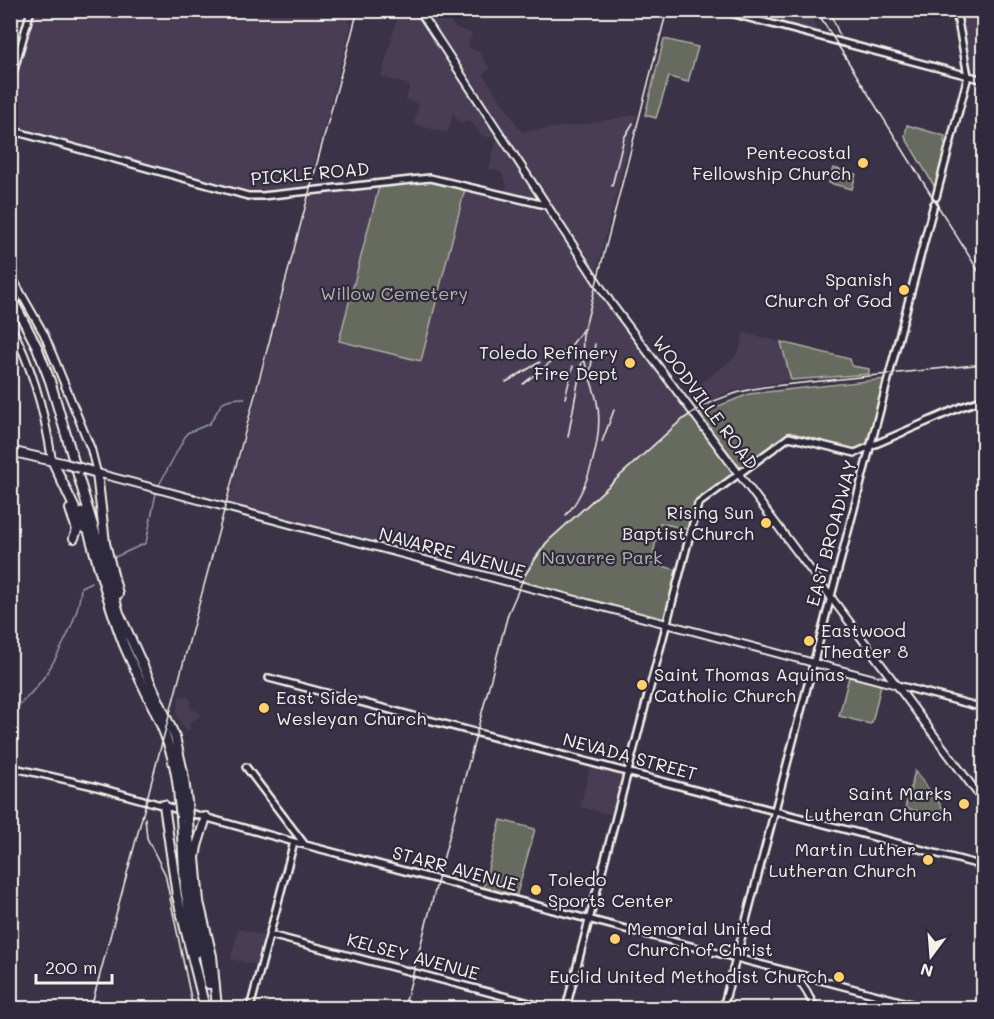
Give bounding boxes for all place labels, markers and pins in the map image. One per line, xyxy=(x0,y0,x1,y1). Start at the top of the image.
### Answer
place label: Pentecostal Fellowship Church xyxy=(692,140,851,185)
marker: Pentecostal Fellowship Church xyxy=(856,156,870,170)
place label: Spanish Church of God xyxy=(765,267,892,312)
marker: Spanish Church of God xyxy=(897,283,911,297)
place label: Toledo Refinery Fire Dept xyxy=(479,340,618,385)
marker: Toledo Refinery Fire Dept xyxy=(623,356,637,370)
place label: Rising Sun Baptist Church xyxy=(622,500,754,545)
marker: Rising Sun Baptist Church xyxy=(759,516,773,530)
place label: Eastwood Theater 8 xyxy=(821,618,908,663)
marker: Eastwood Theater 8 xyxy=(802,634,816,648)
place label: Saint Thomas Aquinas Catholic Church xyxy=(654,662,845,707)
marker: Saint Thomas Aquinas Catholic Church xyxy=(635,678,649,692)
place label: East Side Wesleyan Church xyxy=(276,685,426,730)
marker: East Side Wesleyan Church xyxy=(257,701,271,715)
place label: Saint Marks Lutheran Church xyxy=(805,781,952,826)
marker: Saint Marks Lutheran Church xyxy=(957,797,971,811)
place label: Martin Luther Lutheran Church xyxy=(769,837,916,882)
marker: Martin Luther Lutheran Church xyxy=(921,853,935,867)
place label: Toledo Sports Center xyxy=(548,867,673,912)
marker: Toledo Sports Center xyxy=(529,883,543,897)
place label: Memorial United Church of Christ xyxy=(627,916,773,961)
marker: Memorial United Church of Christ xyxy=(608,932,622,946)
place label: Euclid United Methodist Church xyxy=(549,964,827,988)
marker: Euclid United Methodist Church xyxy=(832,970,846,984)

